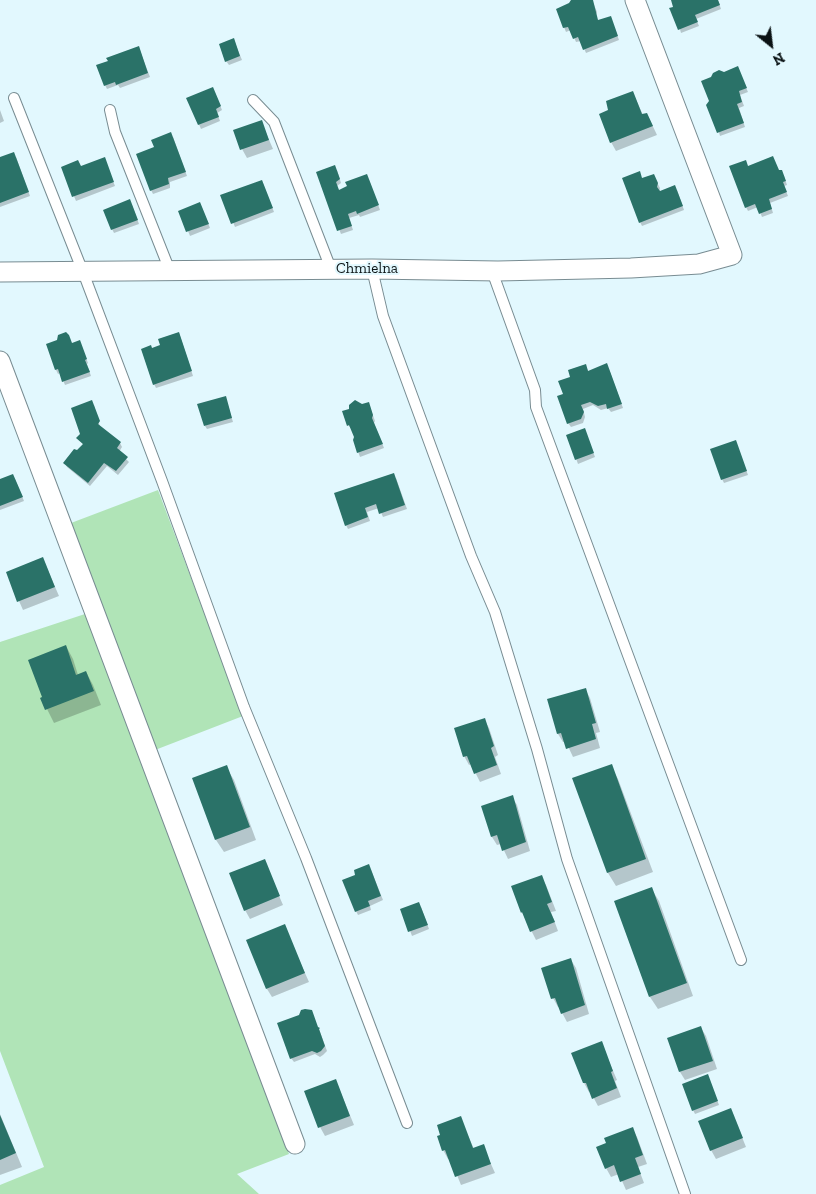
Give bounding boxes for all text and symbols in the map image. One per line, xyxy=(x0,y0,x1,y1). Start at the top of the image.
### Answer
north arrow xyxy=(746,20,796,70)
text: N xyxy=(770,49,787,69)
street label: Chmielna xyxy=(336,260,398,278)

